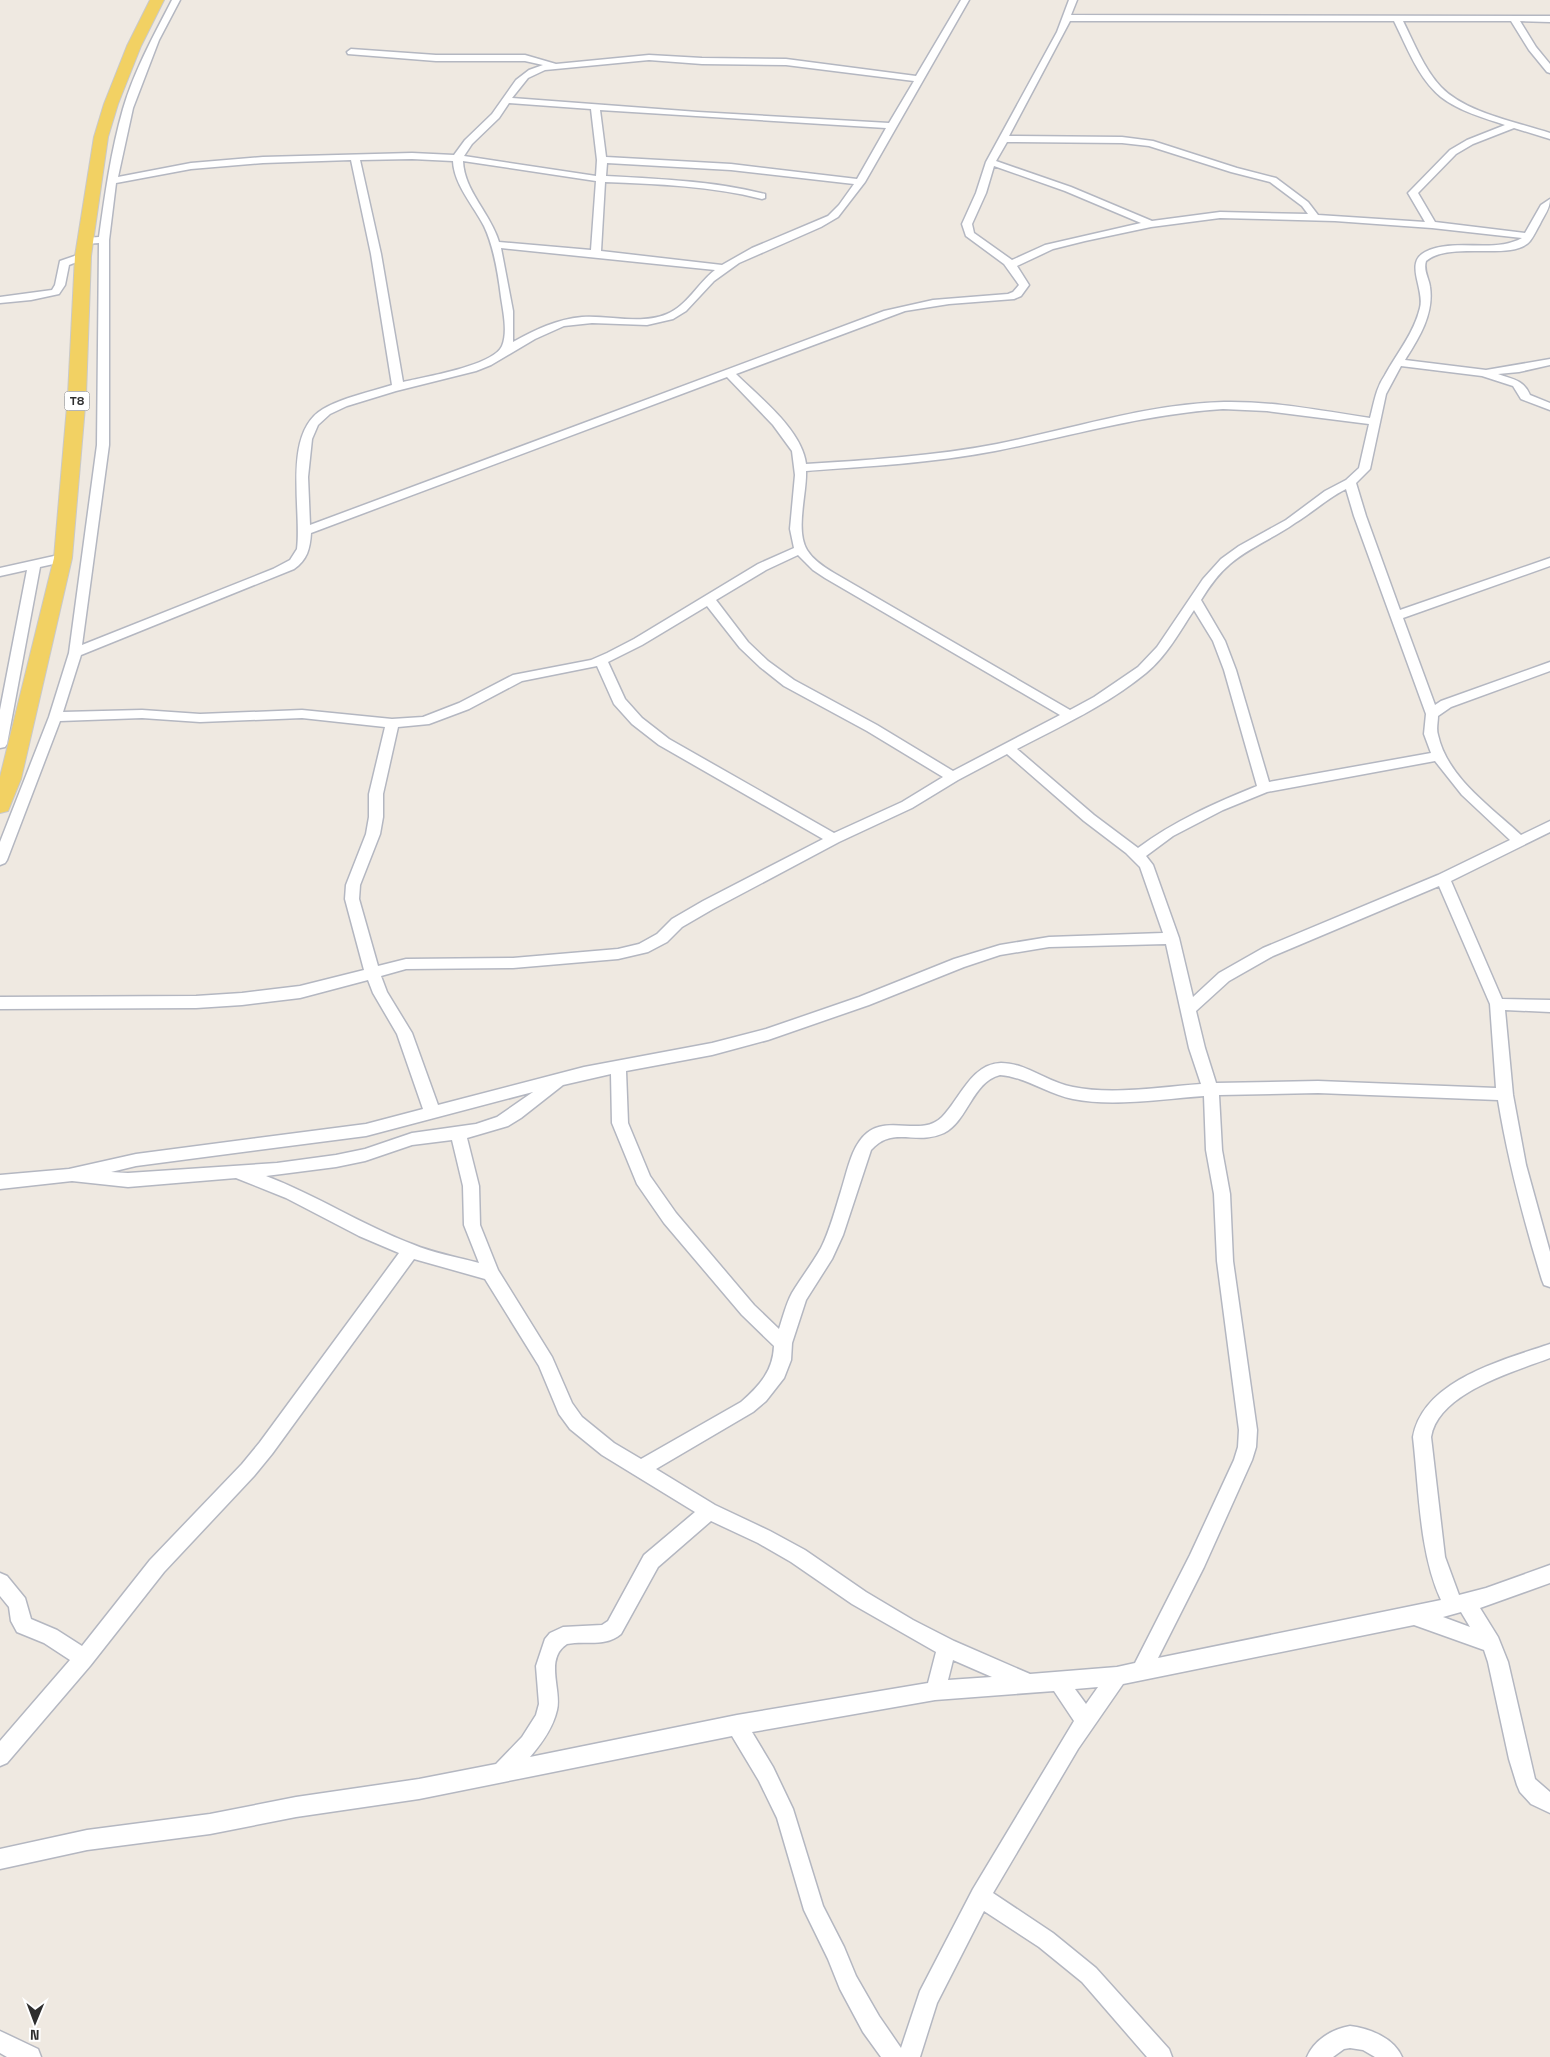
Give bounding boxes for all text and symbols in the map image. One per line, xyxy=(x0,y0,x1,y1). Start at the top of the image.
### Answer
road number: T8 xyxy=(64,392,90,411)
north arrow xyxy=(10,1997,60,2047)
text: N xyxy=(30,2026,40,2044)

